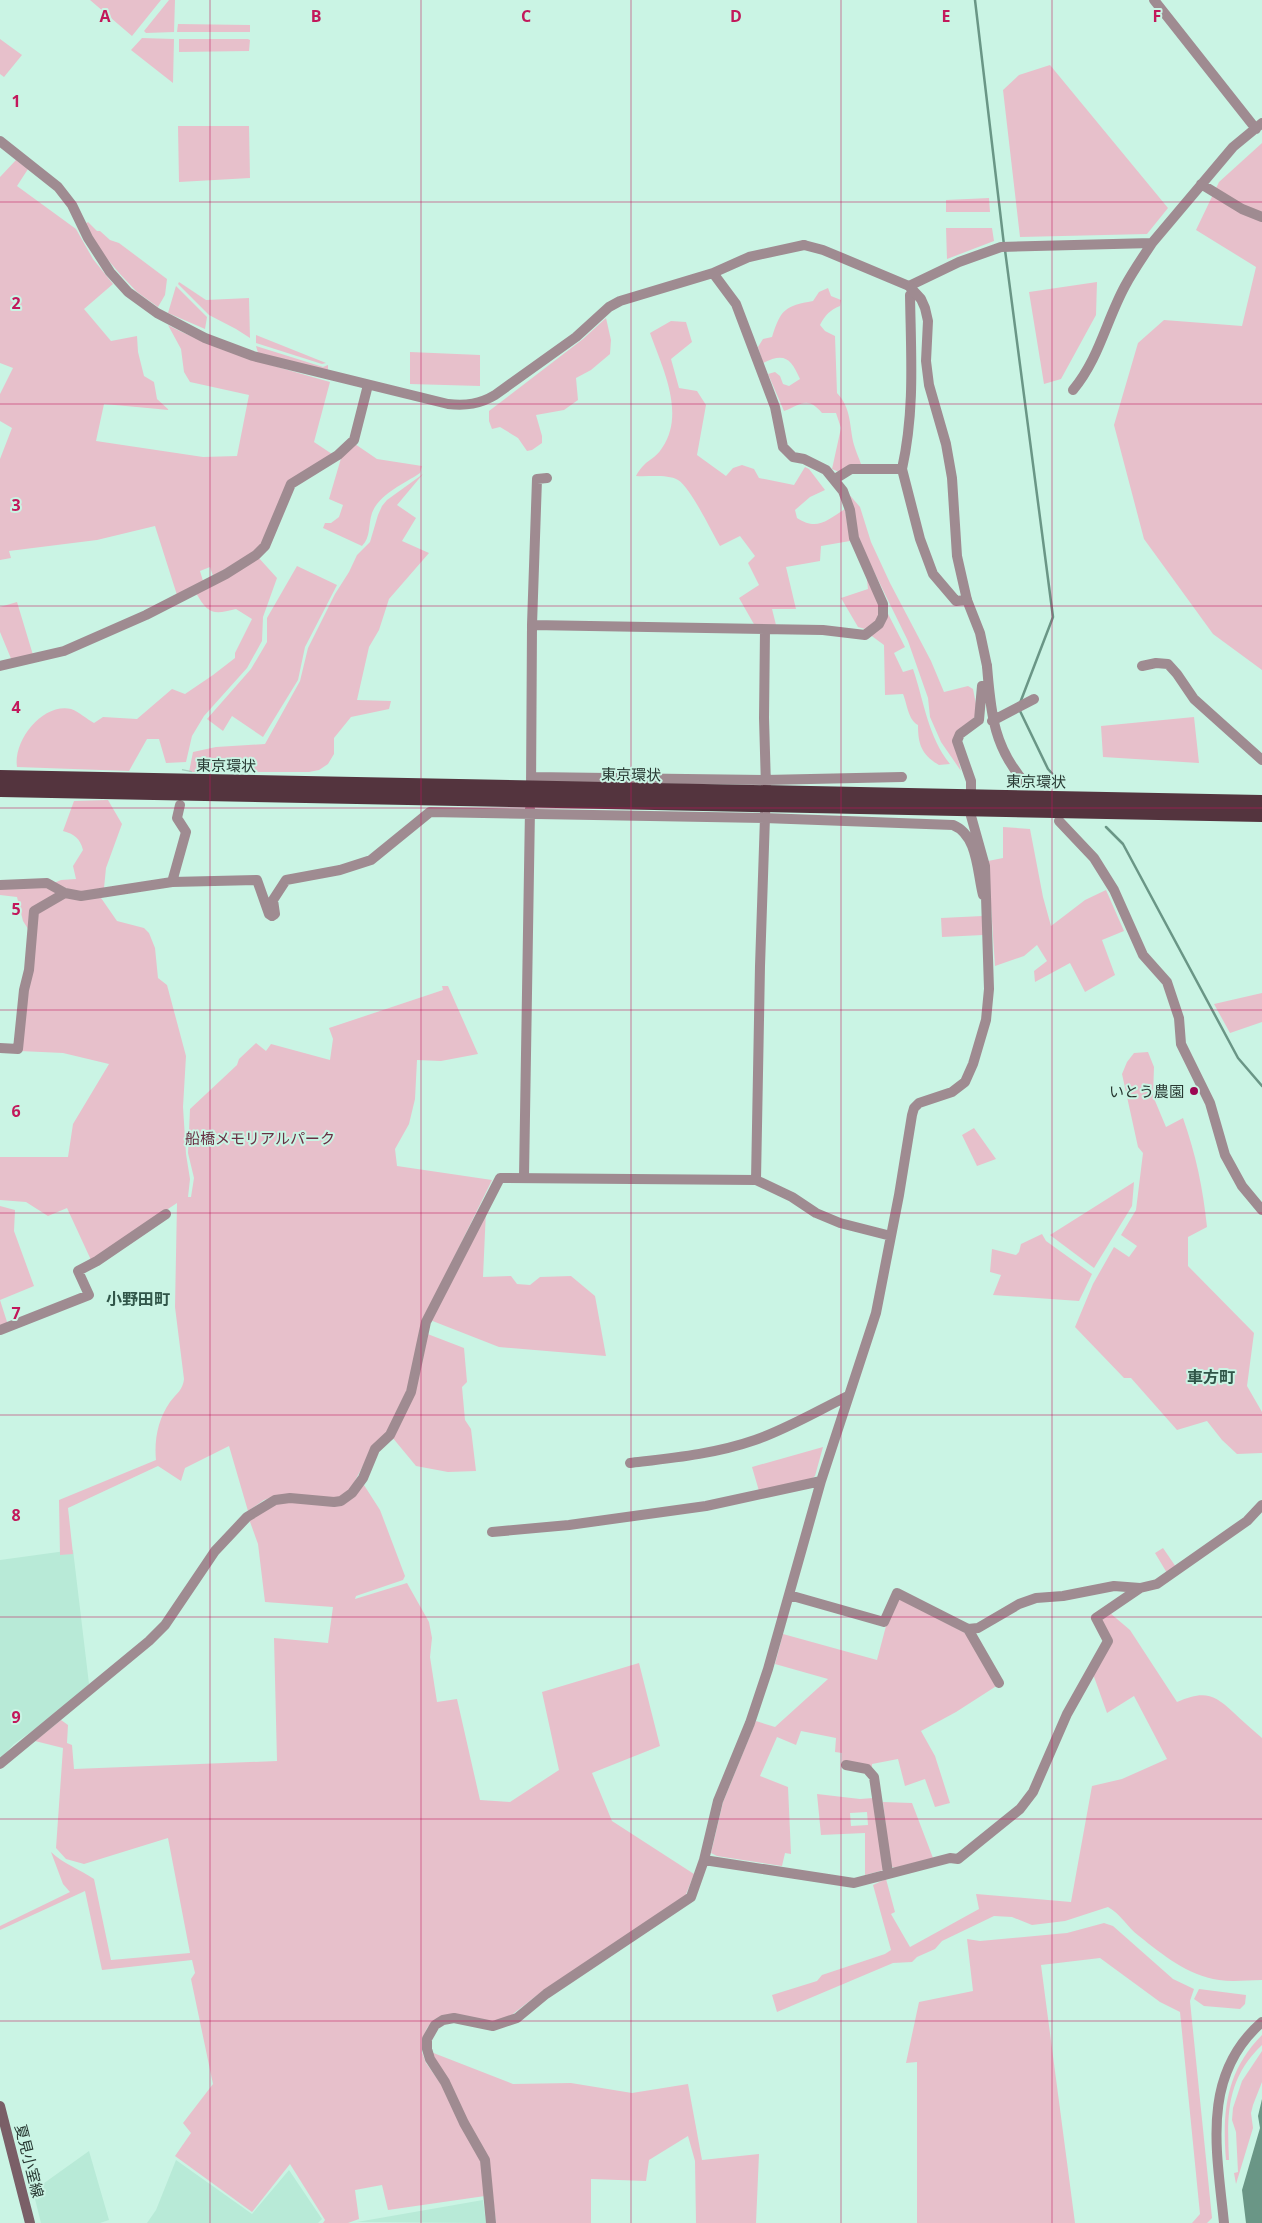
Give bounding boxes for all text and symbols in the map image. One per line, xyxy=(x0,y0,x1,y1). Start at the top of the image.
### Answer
text: A xyxy=(99,5,111,27)
text: B xyxy=(311,5,321,27)
text: C xyxy=(521,5,531,27)
text: D xyxy=(730,5,742,27)
text: E xyxy=(942,5,951,27)
text: F xyxy=(1153,5,1161,27)
text: 1 xyxy=(11,90,21,112)
text: 2 xyxy=(11,292,21,314)
text: 3 xyxy=(11,494,21,516)
text: 4 xyxy=(11,696,21,718)
street label: 東京環状 xyxy=(196,754,256,776)
street label: 東京環状 xyxy=(601,763,661,785)
street label: 東京環状 xyxy=(1006,770,1066,792)
text: 5 xyxy=(11,898,21,920)
place label: いとう農園 xyxy=(1109,1081,1184,1101)
marker: いとう農園 xyxy=(1188,1085,1200,1097)
text: 6 xyxy=(11,1100,21,1122)
park label: 船橋メモリアルパーク xyxy=(185,1128,335,1148)
district label: 小野田町 xyxy=(106,1288,170,1310)
text: 7 xyxy=(11,1302,21,1324)
district label: 車方町 xyxy=(1187,1366,1235,1388)
text: 8 xyxy=(11,1504,21,1526)
text: 9 xyxy=(11,1706,21,1728)
street label: 夏見小室線 xyxy=(11,2122,49,2200)

